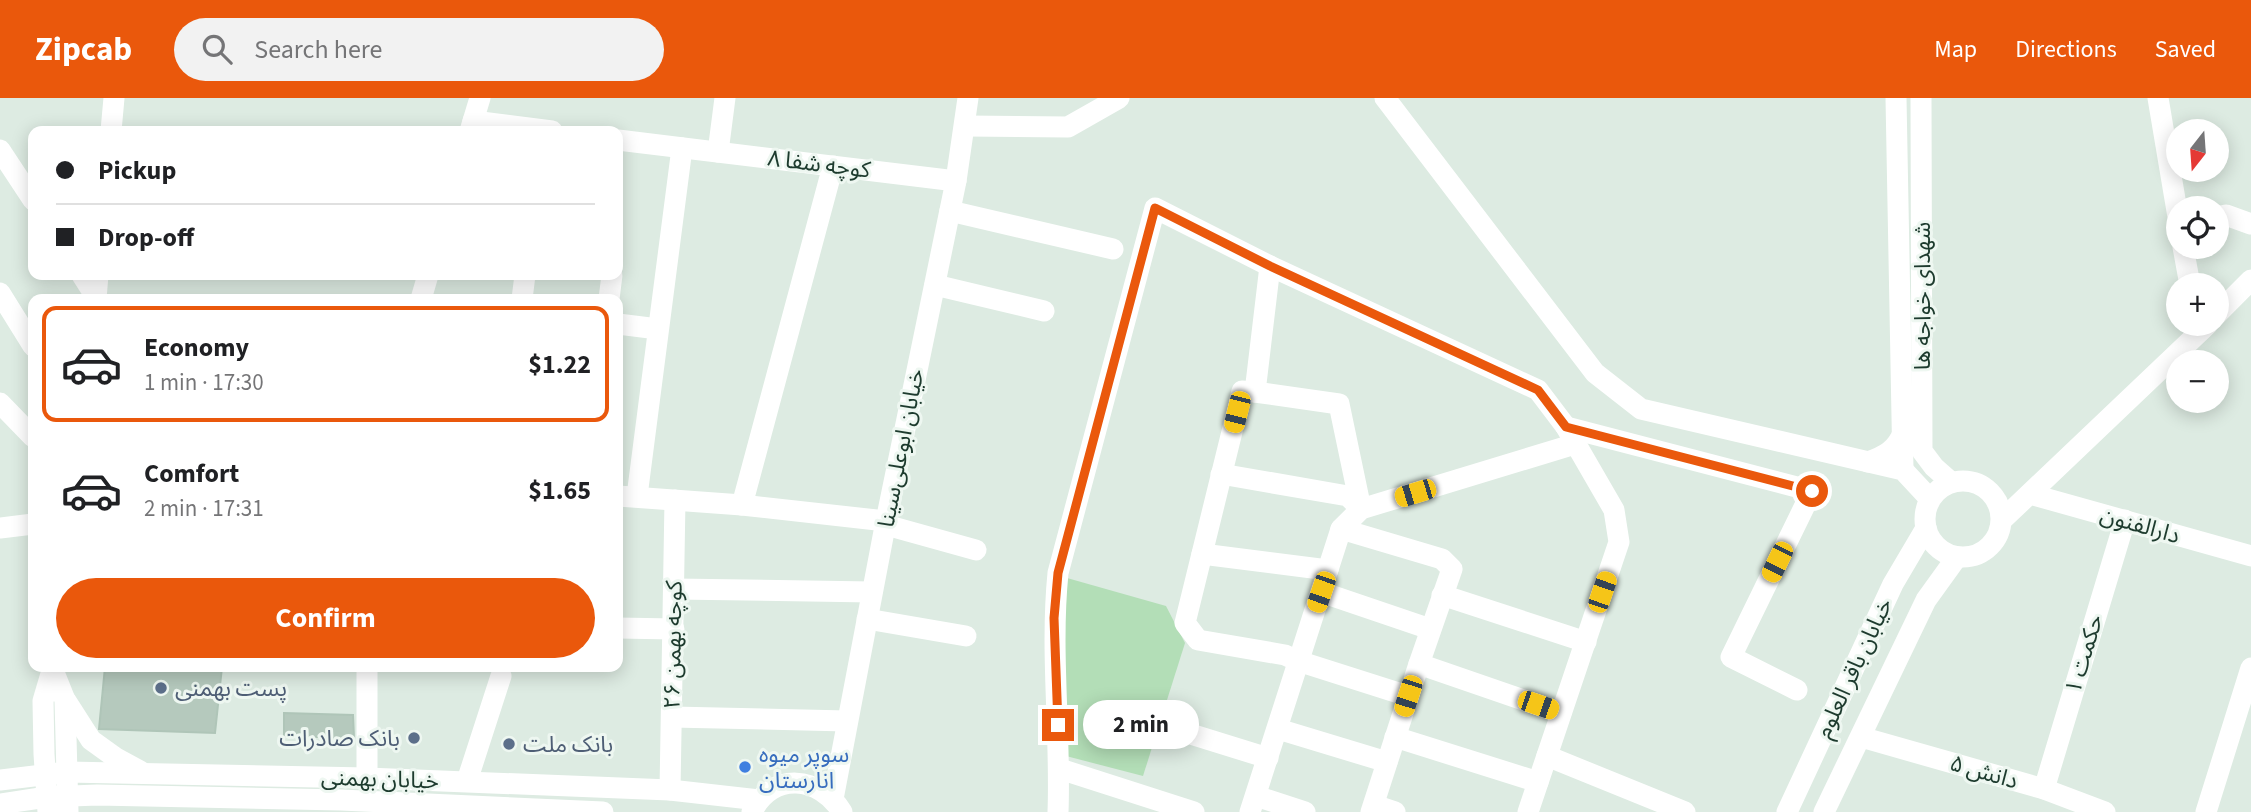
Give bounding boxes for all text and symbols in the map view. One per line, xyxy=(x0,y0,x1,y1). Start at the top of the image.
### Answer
search box xyxy=(174,18,664,81)
text: Zipcab xyxy=(35,26,132,73)
icon: search xyxy=(198,30,236,68)
text: Search here xyxy=(254,31,382,68)
text: Map xyxy=(1934,32,1977,67)
text: Directions xyxy=(2015,32,2117,67)
text: Saved xyxy=(2155,32,2216,67)
north arrow xyxy=(2166,119,2230,182)
map controls xyxy=(2166,119,2229,413)
street label: کوچه شفا ۸ xyxy=(766,141,873,187)
text: Pickup xyxy=(98,152,176,189)
button: locate xyxy=(2166,196,2229,259)
text: Drop-off xyxy=(98,219,194,256)
street label: شهدای خواجه ها xyxy=(1906,222,1939,370)
button: + xyxy=(2166,273,2229,336)
text: Economy xyxy=(144,329,249,366)
icon: car xyxy=(60,333,123,396)
text: $1.22 xyxy=(528,346,591,383)
button: − xyxy=(2166,350,2229,413)
text: 1 min · 17:30 xyxy=(144,366,264,399)
street label: خیابان ابوعلی‌سینا xyxy=(869,366,933,530)
car xyxy=(1222,389,1253,435)
text: Comfort xyxy=(144,455,239,492)
icon: car xyxy=(60,459,123,522)
text: $1.65 xyxy=(528,472,591,509)
route start xyxy=(1796,475,1828,507)
car xyxy=(1392,477,1439,509)
text: 2 min · 17:31 xyxy=(144,492,264,525)
street label: دارالفنون xyxy=(2096,498,2184,552)
car xyxy=(1759,539,1796,585)
car xyxy=(1305,569,1338,615)
car xyxy=(1586,569,1619,615)
button: Confirm xyxy=(56,578,595,658)
street label: کوچه بهمن ۲۶ xyxy=(655,580,691,710)
street label: خیابان باقر العلوم xyxy=(1807,592,1902,744)
street label: حکمت ۱ xyxy=(2056,610,2112,698)
place label: پست بهمنی xyxy=(175,672,287,705)
car xyxy=(1392,673,1425,719)
marker: پست بهمنی xyxy=(153,680,169,696)
car xyxy=(1515,688,1562,722)
callout: 2 min xyxy=(1082,700,1198,750)
text: 2 min xyxy=(1113,708,1169,741)
route end xyxy=(1042,709,1074,741)
place label: بانک صادرات xyxy=(279,722,400,755)
place label: بانک ملت xyxy=(523,728,613,761)
marker: بانک صادرات xyxy=(406,730,422,746)
marker: بانک ملت xyxy=(501,736,517,752)
place label: سوپر میوه انارستان xyxy=(759,738,849,797)
street label: دانش ۵ xyxy=(1946,747,2022,797)
marker: سوپر میوه انارستان xyxy=(737,759,753,775)
street label: خیابان بهمنی xyxy=(320,760,440,798)

